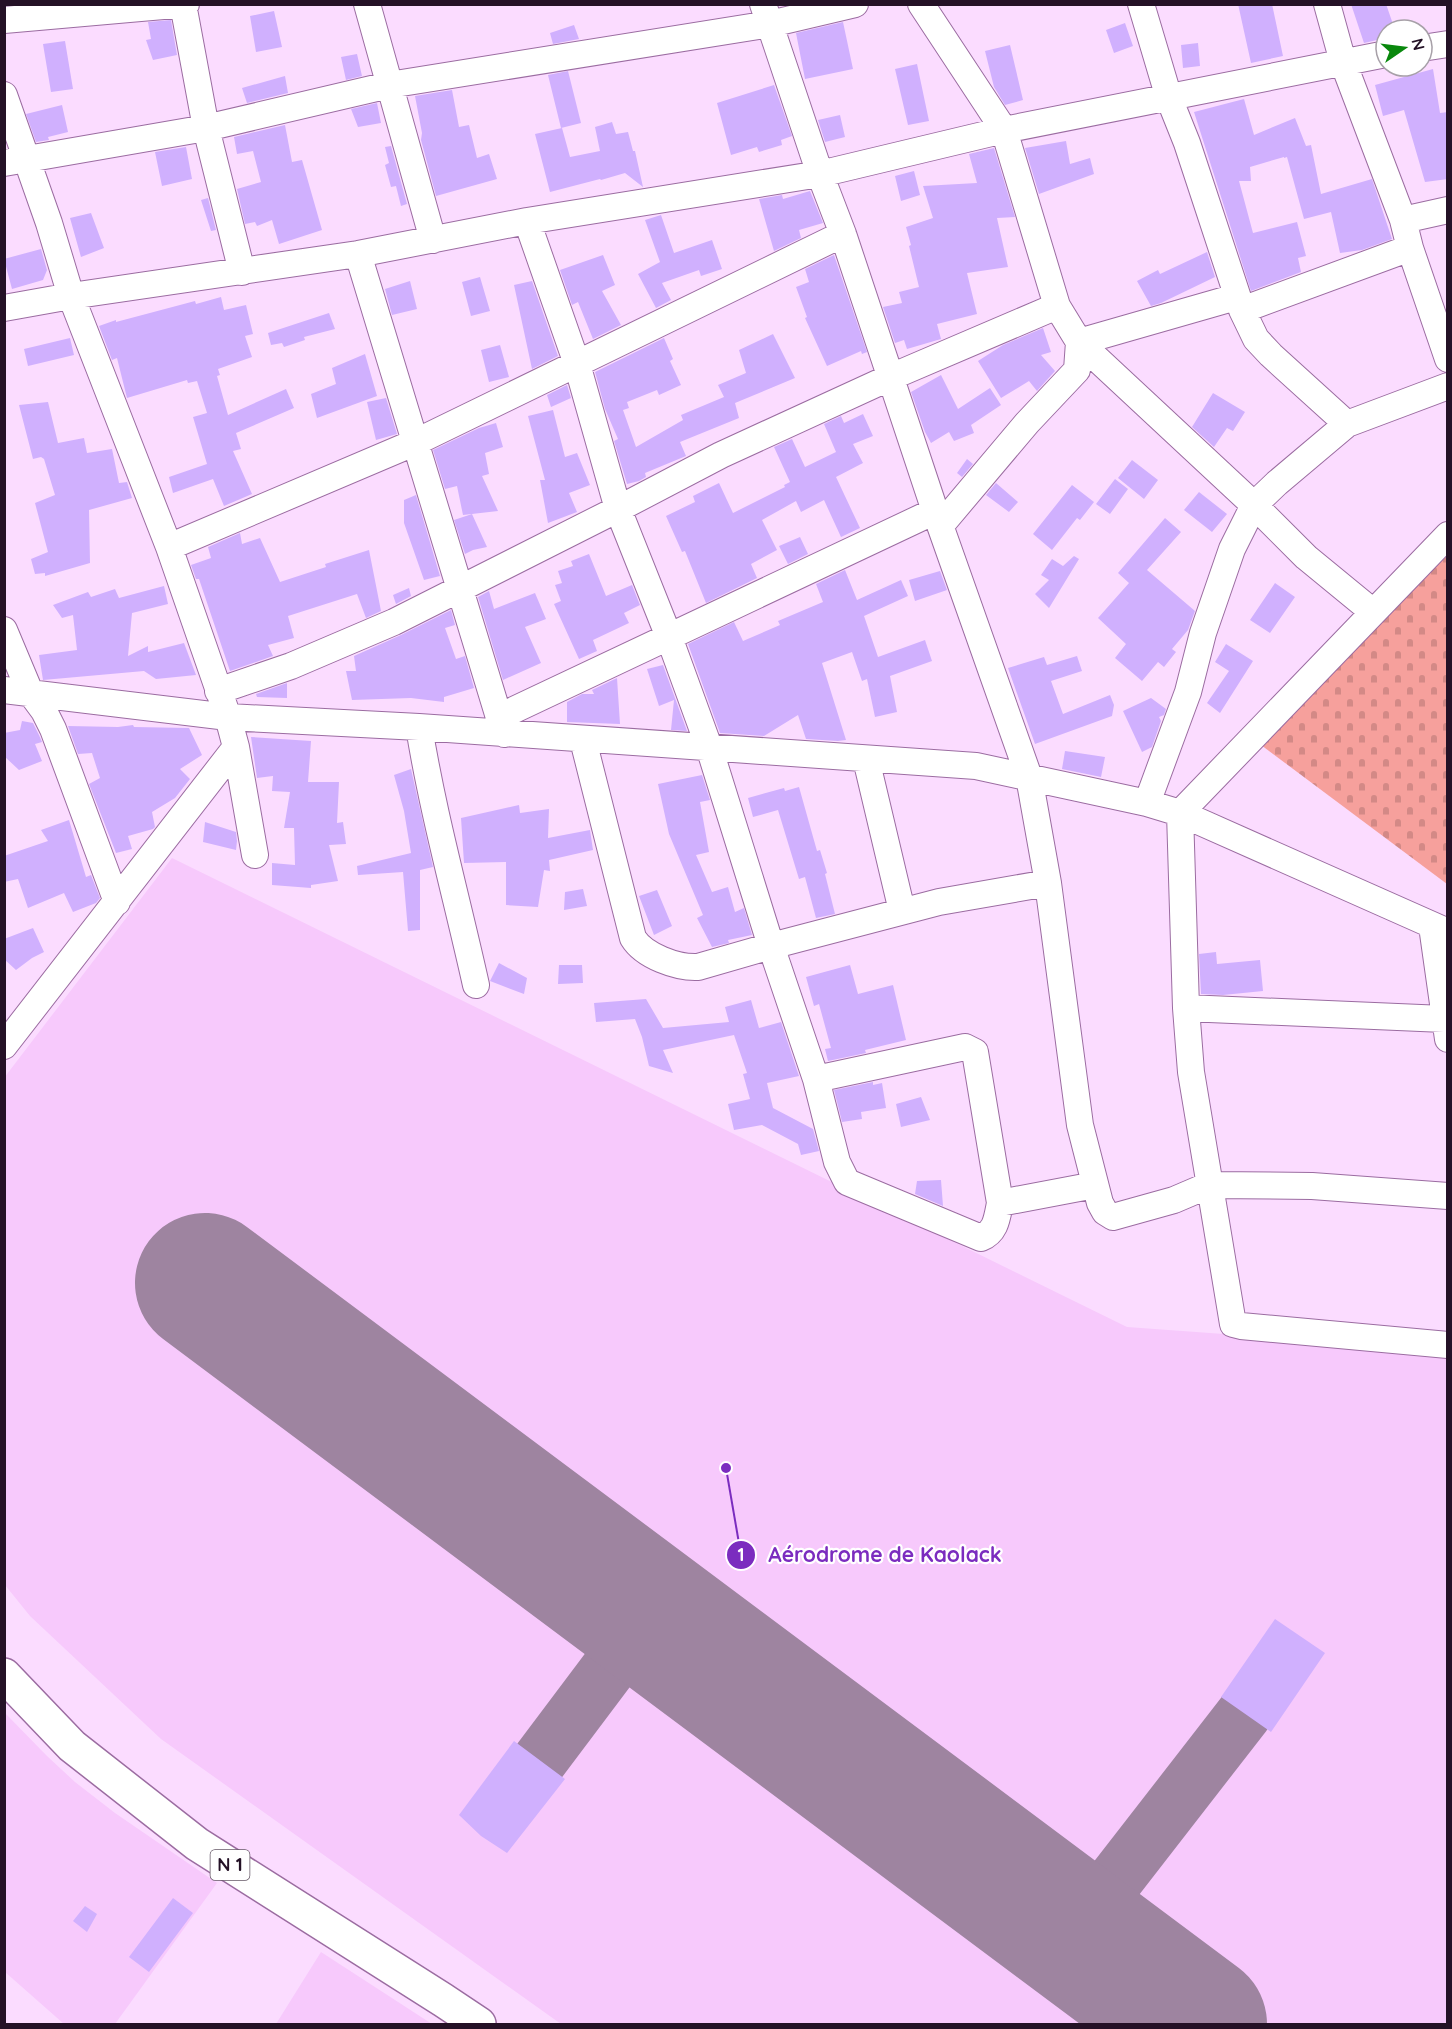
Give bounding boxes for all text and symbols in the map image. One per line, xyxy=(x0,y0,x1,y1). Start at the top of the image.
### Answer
north arrow xyxy=(1374,18,1434,78)
text: N xyxy=(1407,36,1430,52)
callout: Aérodrome de Kaolack xyxy=(726,1535,1013,1574)
text: Aérodrome de Kaolack xyxy=(768,1541,1002,1567)
text: 1 xyxy=(737,1543,745,1566)
road number: N 1 xyxy=(210,1850,250,1880)

